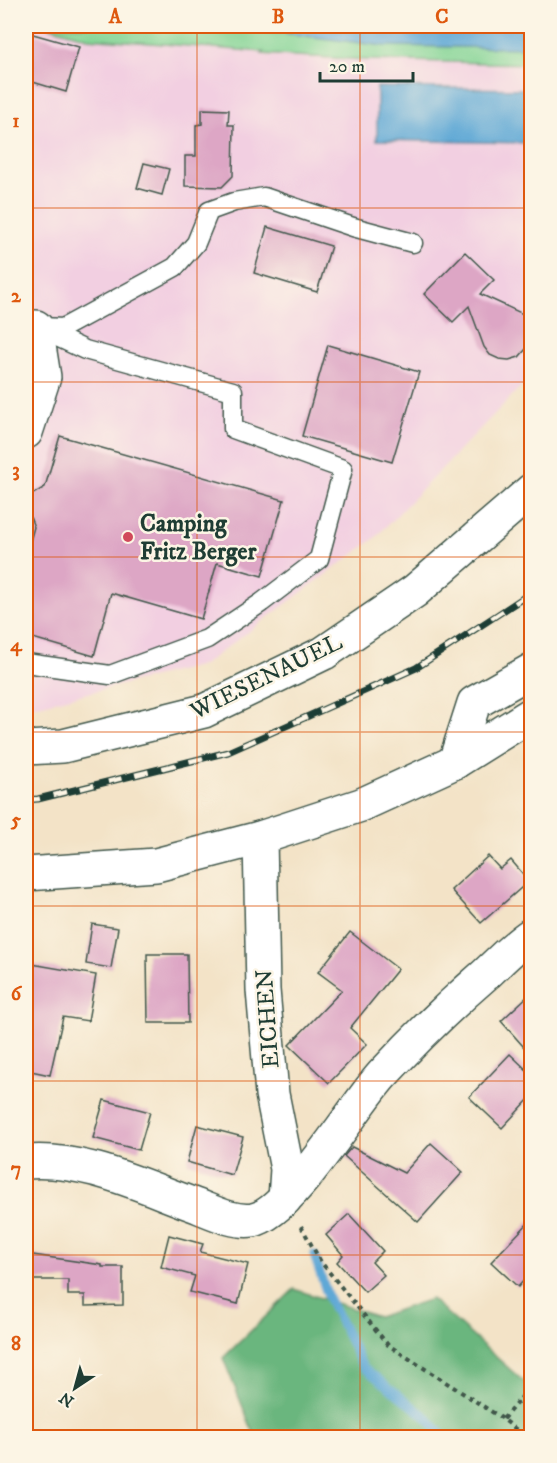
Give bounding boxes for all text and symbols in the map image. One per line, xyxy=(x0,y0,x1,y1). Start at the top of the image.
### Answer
text: A xyxy=(108,5,123,30)
text: B xyxy=(272,5,284,30)
text: C xyxy=(435,5,449,30)
scale bar xyxy=(320,45,413,83)
text: 20 m xyxy=(329,56,365,78)
text: 1 xyxy=(12,109,20,134)
text: 2 xyxy=(11,284,22,309)
text: 3 xyxy=(12,458,20,483)
place label: Camping Fritz Berger xyxy=(140,509,257,567)
marker: Camping Fritz Berger xyxy=(121,530,135,544)
street label: WIESENAUEL xyxy=(185,627,347,727)
text: 4 xyxy=(10,633,23,658)
text: 5 xyxy=(10,808,21,833)
street label: EICHEN xyxy=(250,968,286,1070)
text: 6 xyxy=(11,982,23,1007)
text: 7 xyxy=(11,1157,21,1182)
text: 8 xyxy=(11,1332,21,1357)
north arrow xyxy=(45,1358,105,1418)
text: N xyxy=(56,1387,78,1411)

